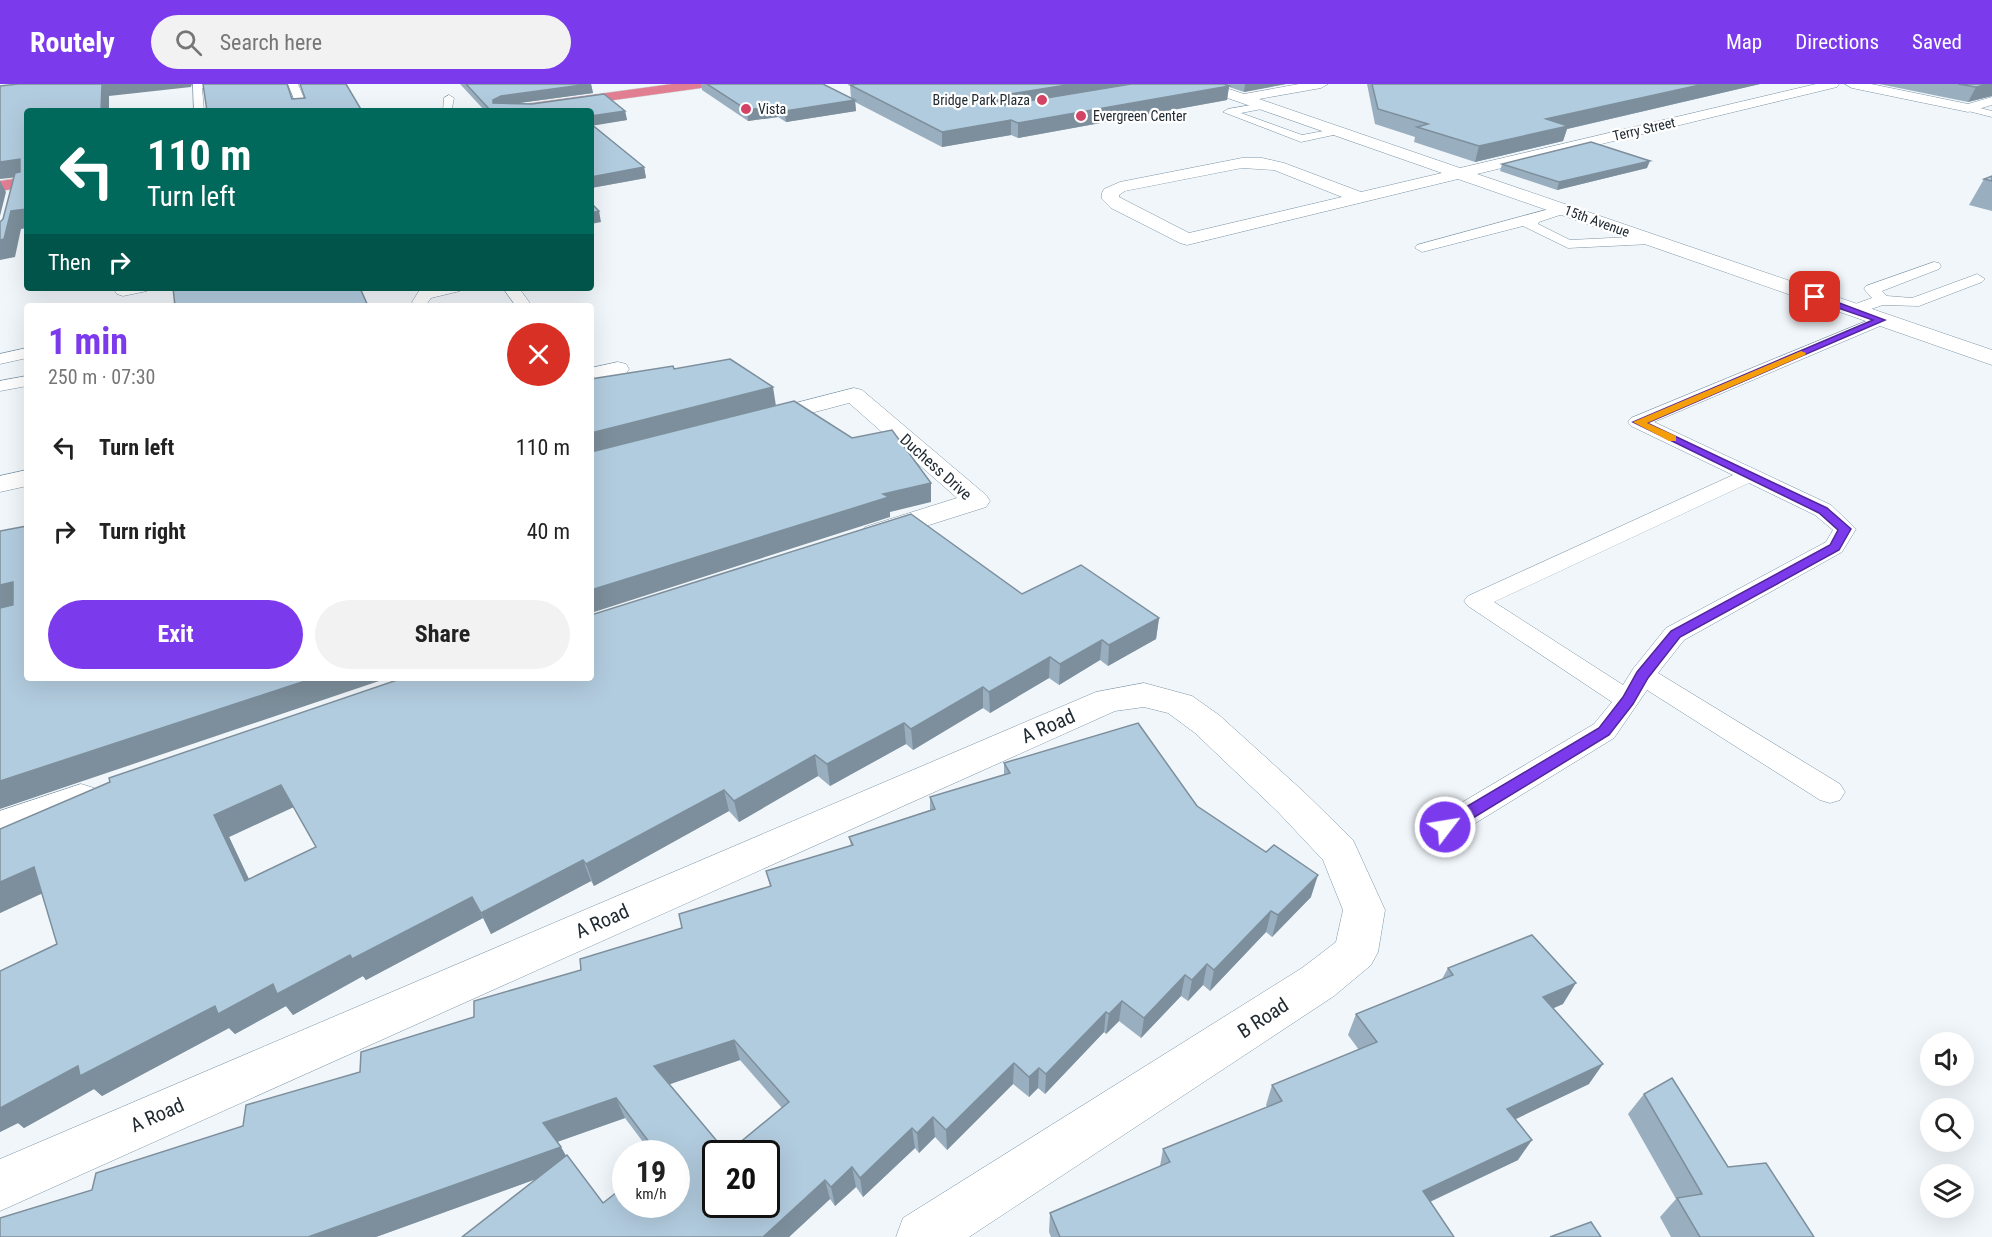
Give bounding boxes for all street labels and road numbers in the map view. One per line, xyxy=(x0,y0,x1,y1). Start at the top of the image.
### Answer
street label: Terry Street xyxy=(1611,114,1677,144)
street label: 15th Avenue xyxy=(1562,202,1632,240)
street label: Duchess Drive xyxy=(896,430,976,504)
street label: A Road xyxy=(1017,704,1079,748)
street label: A Road xyxy=(571,899,633,943)
street label: B Road xyxy=(1233,993,1293,1043)
street label: A Road xyxy=(126,1093,188,1137)

